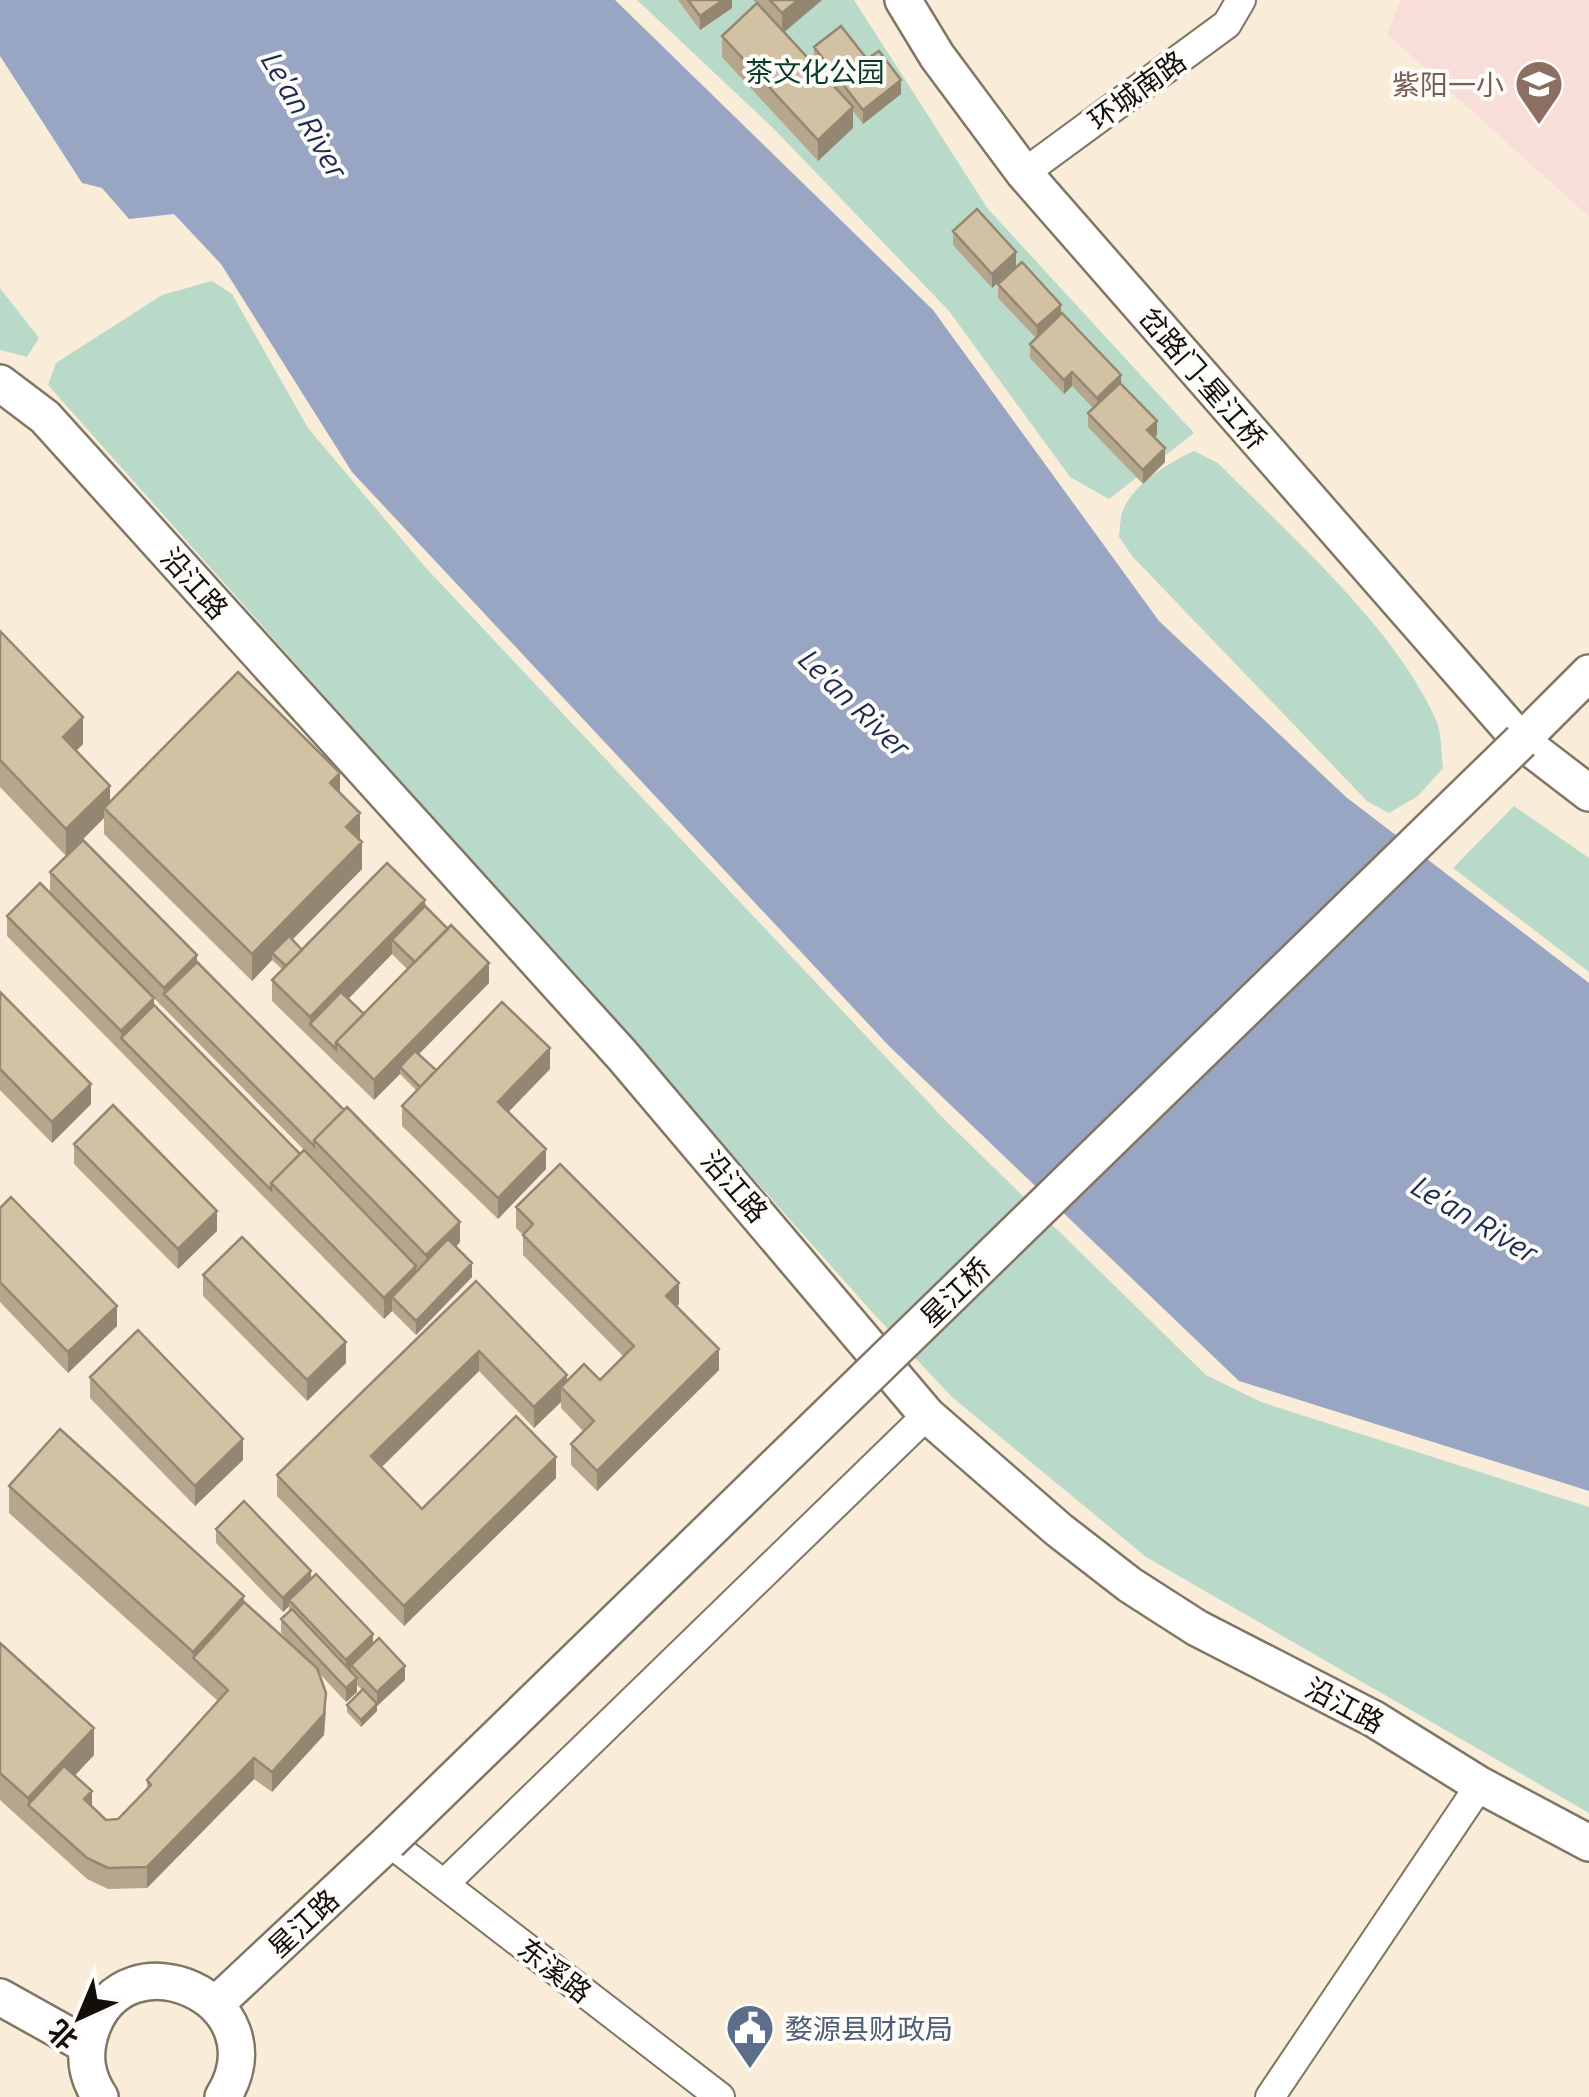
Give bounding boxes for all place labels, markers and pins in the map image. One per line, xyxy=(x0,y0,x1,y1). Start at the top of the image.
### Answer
school or university icon: 紫阳一小 xyxy=(1513,58,1565,126)
place label: 紫阳一小 xyxy=(1392,69,1504,100)
public building icon: 婺源县财政局 xyxy=(724,2002,776,2070)
place label: 婺源县财政局 xyxy=(785,2013,953,2044)

